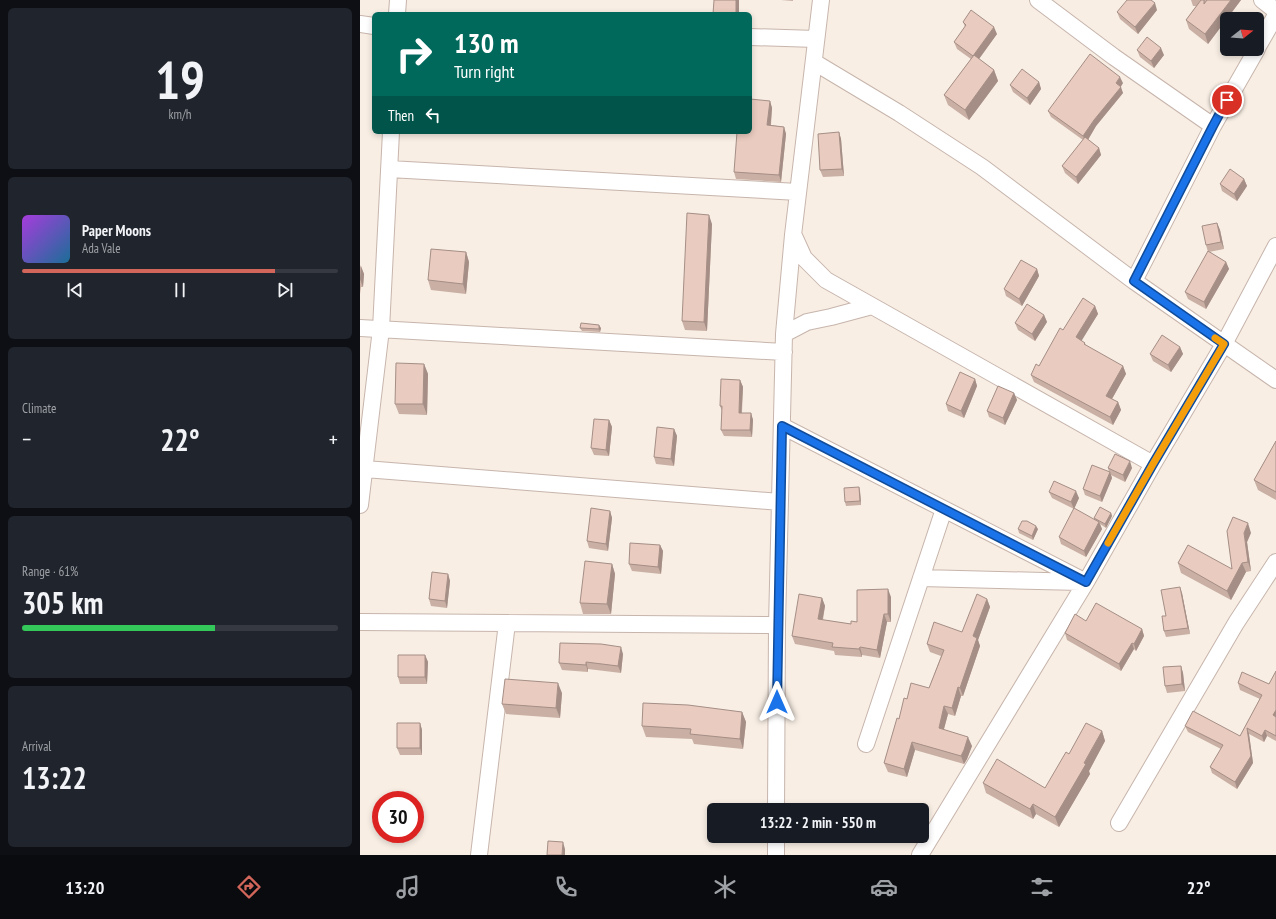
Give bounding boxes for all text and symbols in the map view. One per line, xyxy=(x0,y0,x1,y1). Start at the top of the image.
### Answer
north arrow xyxy=(1220,12,1264,56)
map controls xyxy=(1220,12,1264,56)
text: 130 m xyxy=(454,24,518,61)
icon: right xyxy=(388,28,440,80)
text: 19 xyxy=(155,46,205,113)
text: Turn right xyxy=(454,60,514,83)
pin xyxy=(1210,83,1244,117)
icon: arrive xyxy=(1216,89,1238,111)
icon: left xyxy=(422,104,444,126)
text: km/h xyxy=(168,106,192,123)
text: Then xyxy=(388,106,414,125)
text: Paper Moons xyxy=(82,221,151,240)
text: Ada Vale xyxy=(82,240,121,257)
icon: previous xyxy=(64,279,86,301)
icon: pause xyxy=(169,279,191,301)
icon: next xyxy=(274,279,296,301)
text: Climate xyxy=(22,400,56,417)
text: 22° xyxy=(160,420,200,459)
text: − xyxy=(22,425,31,453)
text: + xyxy=(329,425,338,453)
text: Range · 61% xyxy=(22,563,78,580)
text: 305 km xyxy=(22,583,103,622)
position arrow xyxy=(756,681,798,723)
text: Arrival xyxy=(22,738,51,755)
text: 13:22 xyxy=(22,758,87,797)
speed limit sign: 30 xyxy=(372,791,424,843)
text: 13:22 · 2 min · 550 m xyxy=(760,813,876,832)
icon: directions xyxy=(235,873,263,901)
icon: music xyxy=(394,873,422,901)
icon: phone xyxy=(552,873,580,901)
icon: climate xyxy=(711,873,739,901)
icon: car xyxy=(870,873,898,901)
icon: filters xyxy=(1028,873,1056,901)
text: 13:20 xyxy=(65,876,104,899)
text: 22° xyxy=(1187,876,1211,899)

